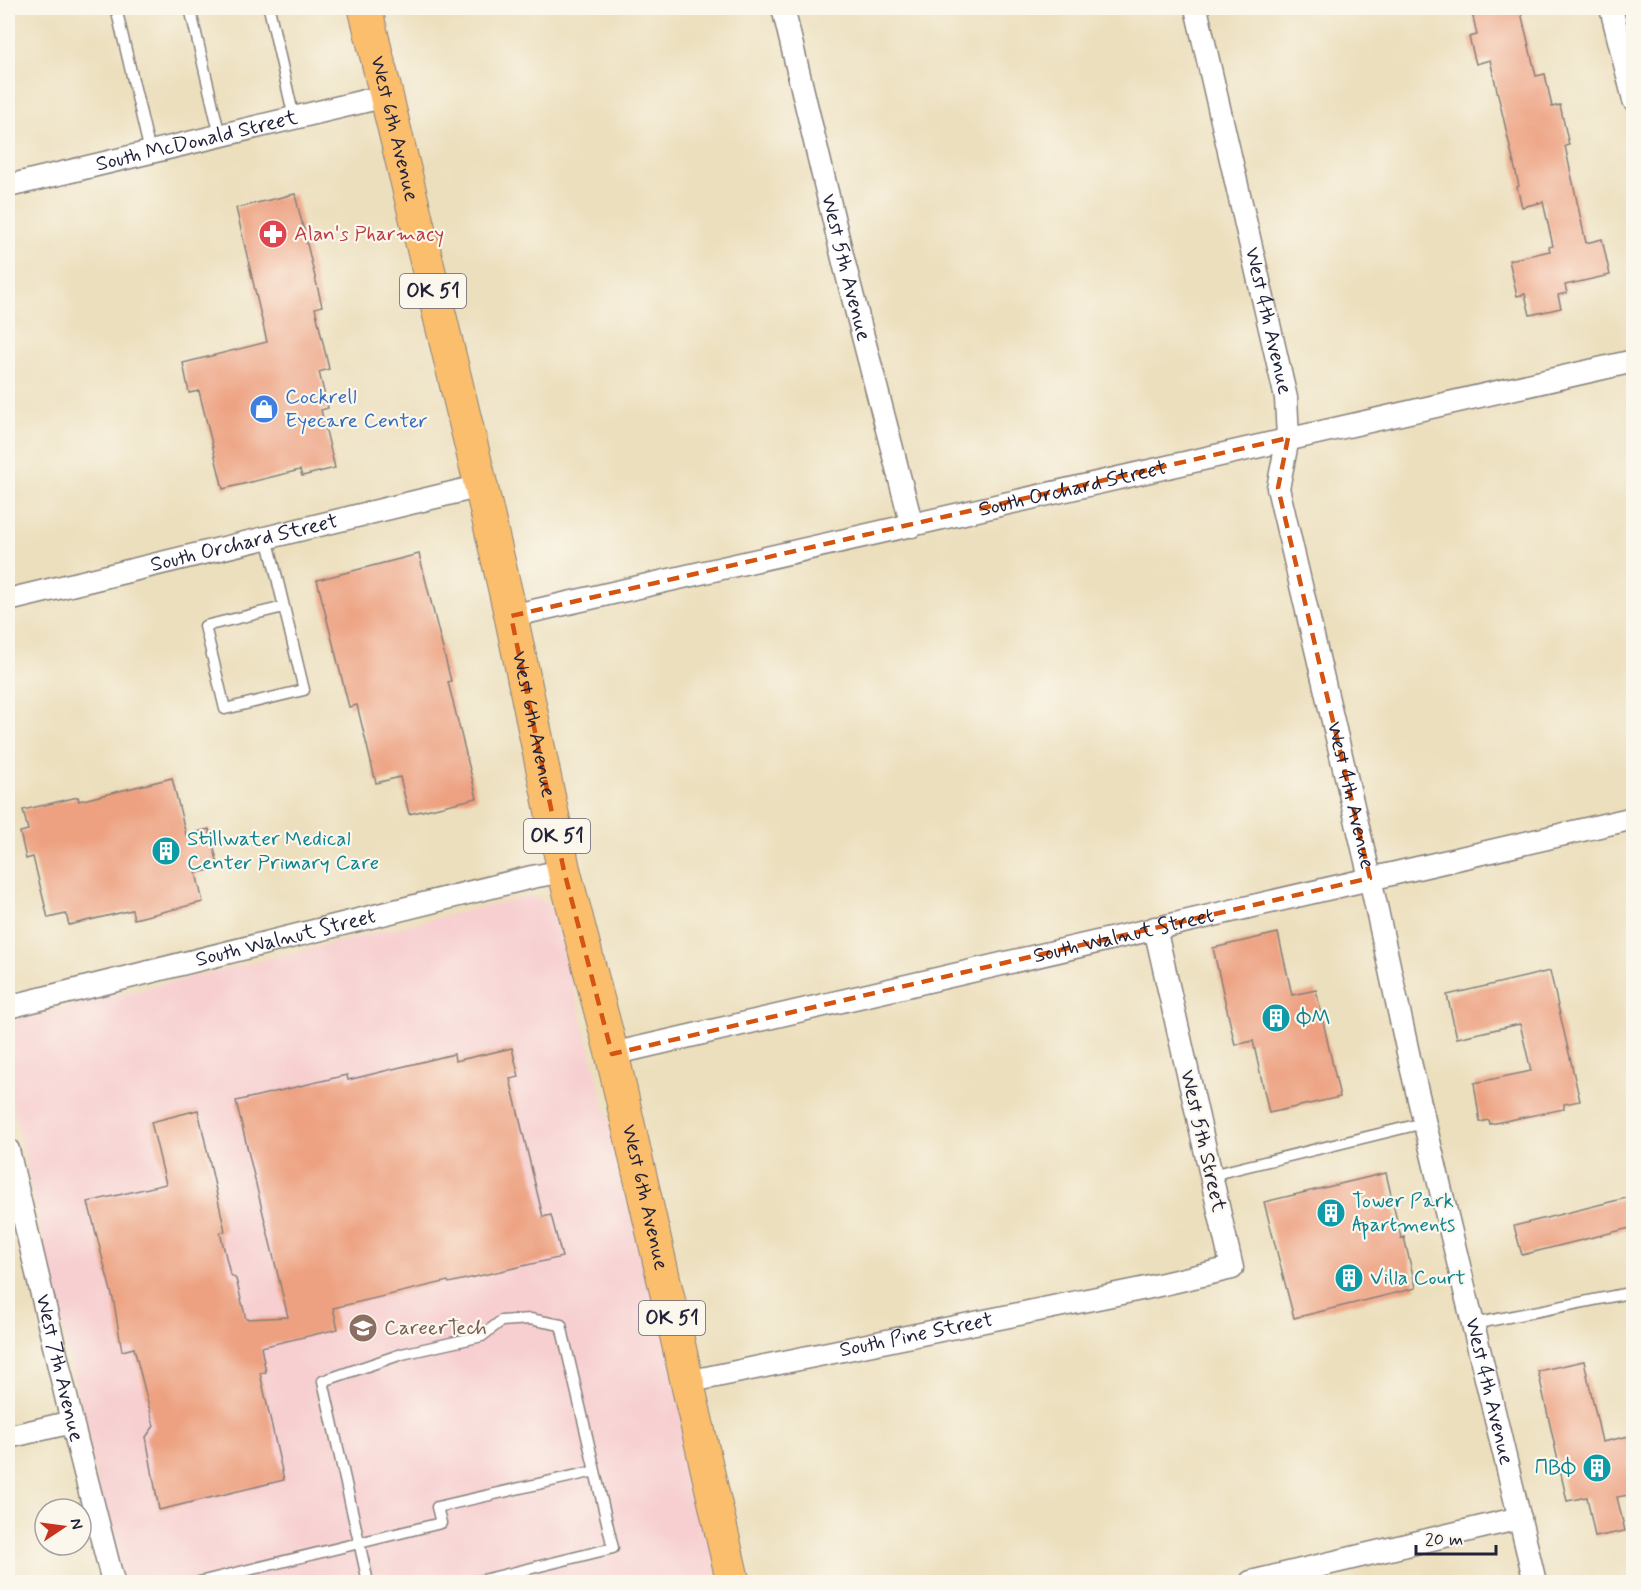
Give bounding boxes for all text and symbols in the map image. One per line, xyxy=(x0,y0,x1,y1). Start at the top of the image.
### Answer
street label: West 6th Avenue xyxy=(363,53,425,204)
street label: South McDonald Street xyxy=(93,103,301,179)
street label: West 5th Avenue xyxy=(814,191,878,344)
pharmacy icon: Alan's Pharmacy xyxy=(257,218,289,250)
place label: Alan's Pharmacy xyxy=(294,220,444,248)
street label: West 4th Avenue xyxy=(1238,244,1299,397)
road number: OK 51 xyxy=(400,274,466,308)
place label: Cockrell Eyecare Center xyxy=(285,383,428,435)
shop icon: Cockrell Eyecare Center xyxy=(248,393,280,425)
street label: South Orchard Street xyxy=(976,454,1169,524)
street label: South Orchard Street xyxy=(148,507,341,579)
street label: West 6th Avenue xyxy=(505,649,562,800)
street label: West 4th Avenue xyxy=(1320,719,1381,872)
road number: OK 51 xyxy=(524,819,590,853)
place label: Stillwater Medical Center Primary Care xyxy=(187,825,379,877)
building icon: Stillwater Medical Center Primary Care xyxy=(150,835,182,867)
street label: South Walnut Street xyxy=(1030,901,1217,970)
street label: South Walnut Street xyxy=(193,902,379,974)
building icon: ΦΜ xyxy=(1260,1002,1292,1034)
place label: ΦΜ xyxy=(1296,1004,1330,1032)
street label: West 5th Street xyxy=(1173,1067,1233,1215)
street label: West 6th Avenue xyxy=(615,1122,675,1273)
place label: Tower Park Apartments xyxy=(1352,1187,1455,1240)
building icon: Tower Park Apartments xyxy=(1315,1197,1347,1229)
building icon: Villa Court xyxy=(1333,1262,1365,1294)
place label: Villa Court xyxy=(1370,1264,1465,1292)
street label: West 7th Avenue xyxy=(28,1291,91,1445)
road number: OK 51 xyxy=(639,1301,705,1335)
street label: South Pine Street xyxy=(837,1306,996,1364)
school or university icon: CareerTech xyxy=(347,1312,379,1344)
place label: CareerTech xyxy=(384,1314,487,1342)
street label: West 4th Avenue xyxy=(1458,1315,1520,1468)
building icon: ΠΒΦ xyxy=(1581,1452,1613,1484)
place label: ΠΒΦ xyxy=(1535,1454,1576,1482)
north arrow xyxy=(33,1497,93,1557)
text: N xyxy=(65,1516,88,1532)
scale bar xyxy=(1416,1518,1496,1556)
text: 20 m xyxy=(1425,1528,1463,1552)

